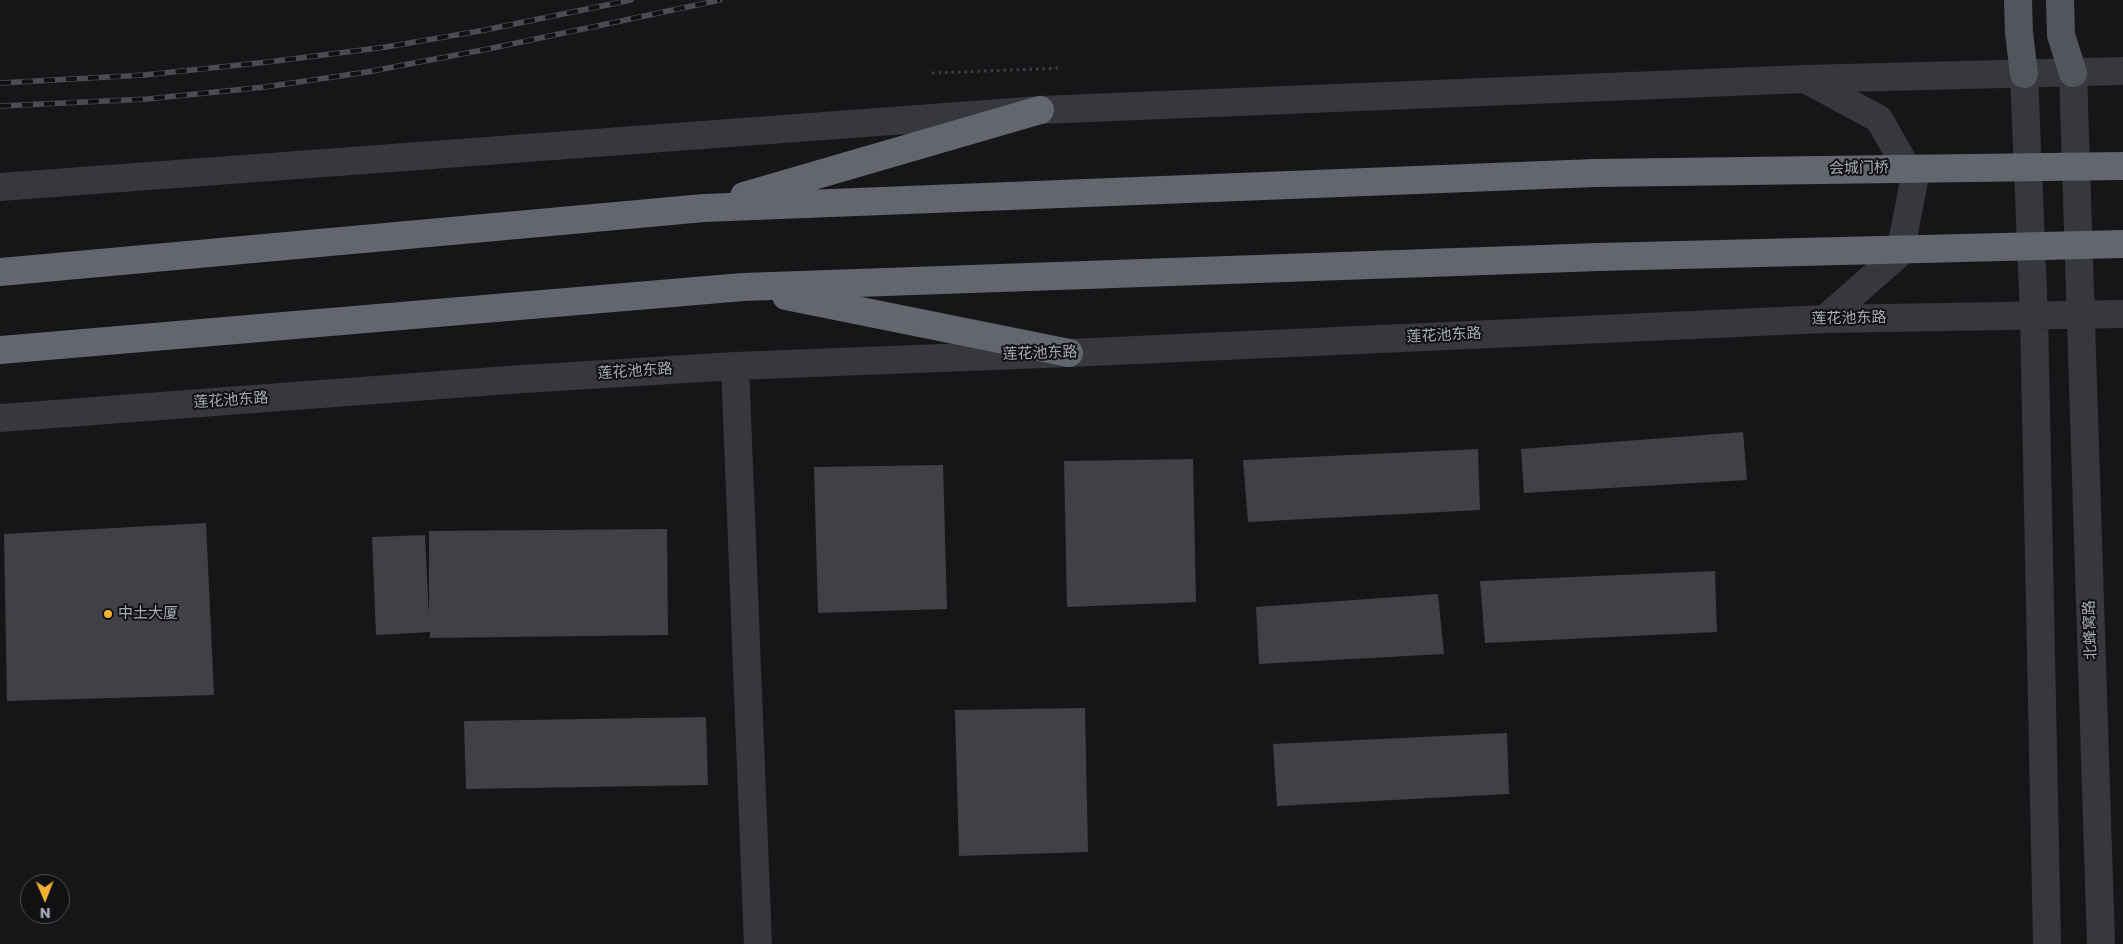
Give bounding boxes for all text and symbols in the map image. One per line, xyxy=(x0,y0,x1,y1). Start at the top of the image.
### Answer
street label: 会城门桥 xyxy=(1829,159,1889,179)
street label: 莲花池东路 xyxy=(1811,309,1887,329)
street label: 莲花池东路 xyxy=(1406,325,1482,347)
street label: 莲花池东路 xyxy=(1002,344,1078,364)
street label: 莲花池东路 xyxy=(597,360,673,384)
street label: 莲花池东路 xyxy=(193,389,269,413)
street label: 北蜂窝路 xyxy=(2081,600,2101,660)
place label: 中土大厦 xyxy=(118,605,178,623)
marker: 中土大厦 xyxy=(102,608,114,620)
north arrow xyxy=(20,874,70,924)
text: N xyxy=(40,903,51,923)

